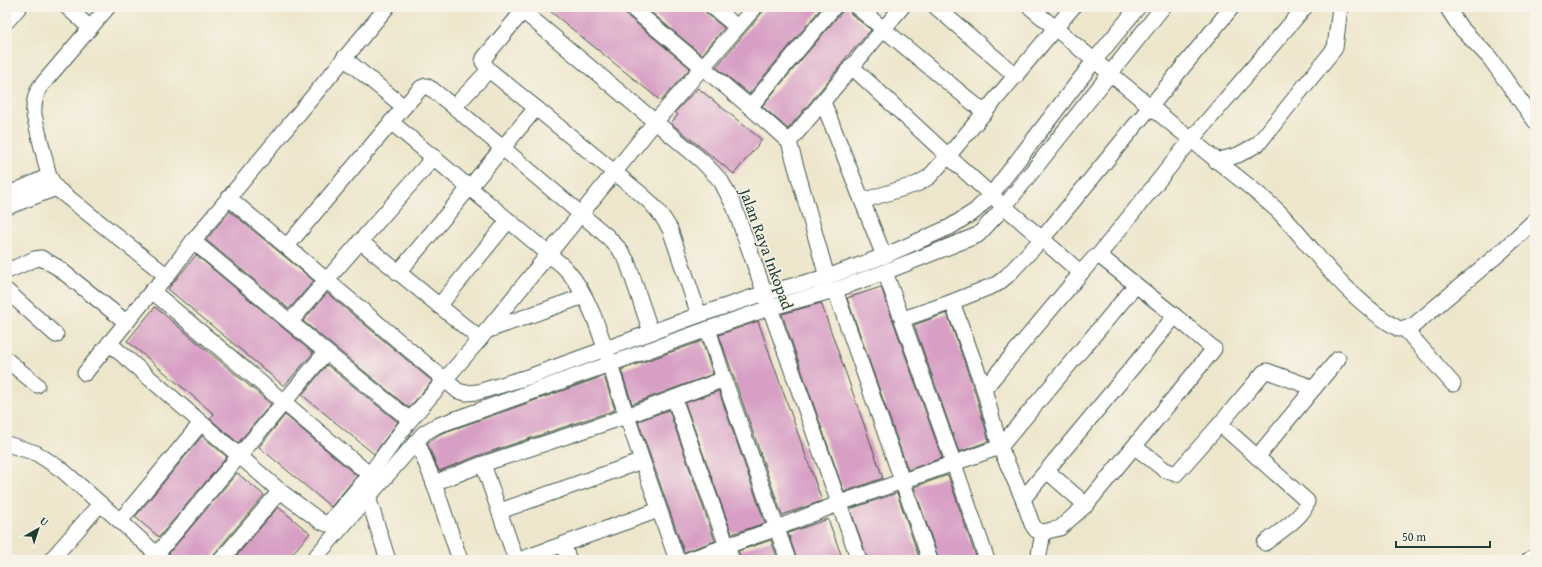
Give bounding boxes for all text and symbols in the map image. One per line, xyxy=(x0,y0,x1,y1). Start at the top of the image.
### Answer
street label: Jalan Raya Inkopad xyxy=(733,183,800,313)
north arrow xyxy=(18,509,58,549)
text: U xyxy=(36,513,53,530)
scale bar xyxy=(1396,523,1490,549)
text: 50 m xyxy=(1402,528,1426,545)

